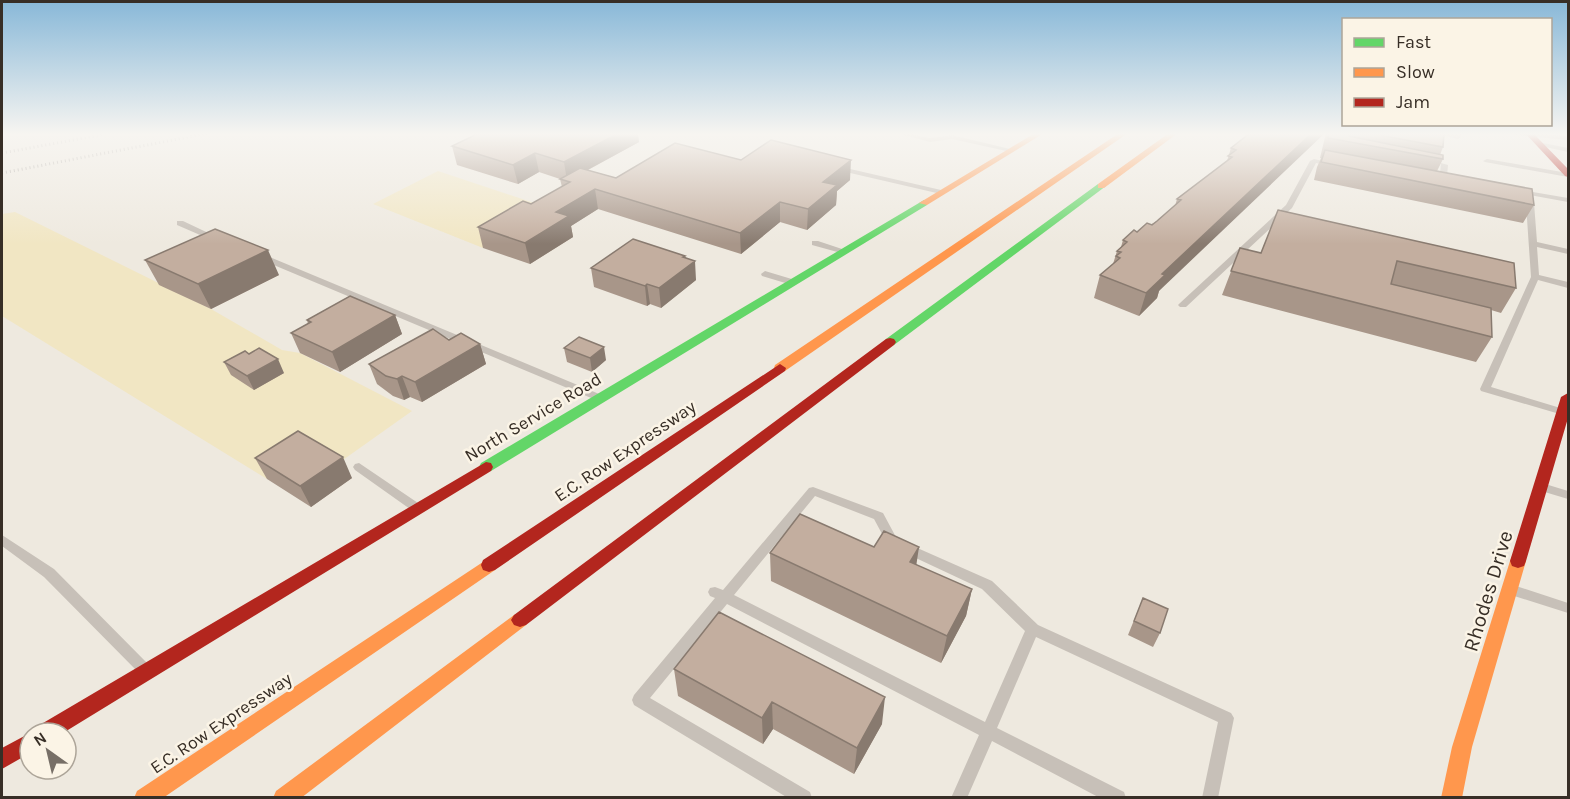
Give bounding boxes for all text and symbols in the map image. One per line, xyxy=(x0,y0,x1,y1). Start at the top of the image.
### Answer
legend xyxy=(1342,18,1552,126)
text: Fast xyxy=(1396,31,1431,53)
text: Slow xyxy=(1396,61,1435,83)
text: Jam xyxy=(1396,91,1430,113)
street label: North Service Road xyxy=(461,367,605,467)
street label: E.C. Row Expressway xyxy=(550,395,700,506)
street label: Rhodes Drive xyxy=(1458,528,1518,654)
street label: E.C. Row Expressway xyxy=(146,667,296,778)
north arrow xyxy=(18,721,78,781)
text: N xyxy=(30,728,50,750)

